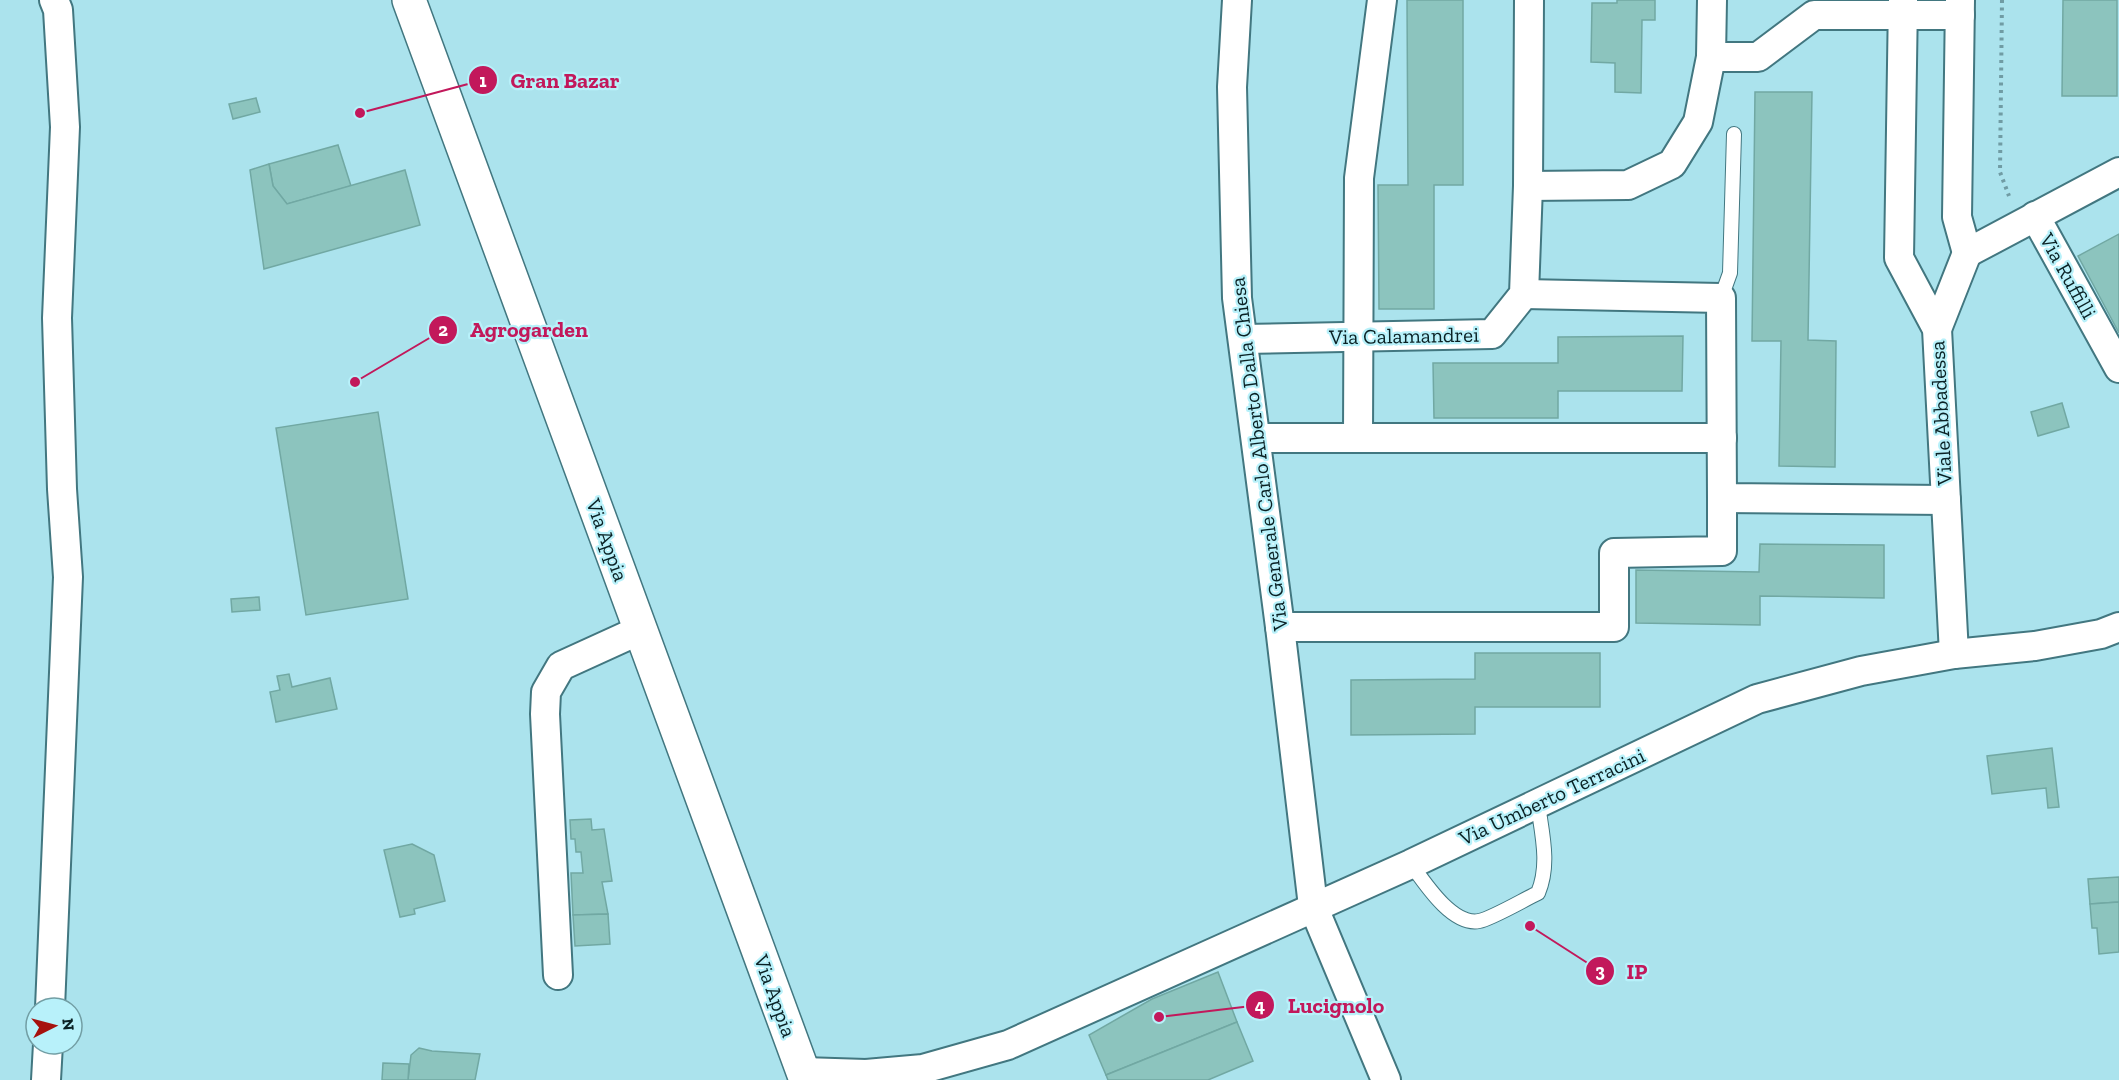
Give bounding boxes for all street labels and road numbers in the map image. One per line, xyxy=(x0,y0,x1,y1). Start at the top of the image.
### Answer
street label: Via Ruffilli xyxy=(2034,228,2102,323)
street label: Via Generale Carlo Alberto Dalla Chiesa xyxy=(1224,276,1293,633)
street label: Via Calamandrei xyxy=(1328,322,1479,349)
street label: Viale Abbadessa xyxy=(1924,340,1957,487)
street label: Via Appia xyxy=(581,494,634,585)
street label: Via Umberto Terracini xyxy=(1454,742,1649,851)
street label: Via Appia xyxy=(749,950,802,1041)

